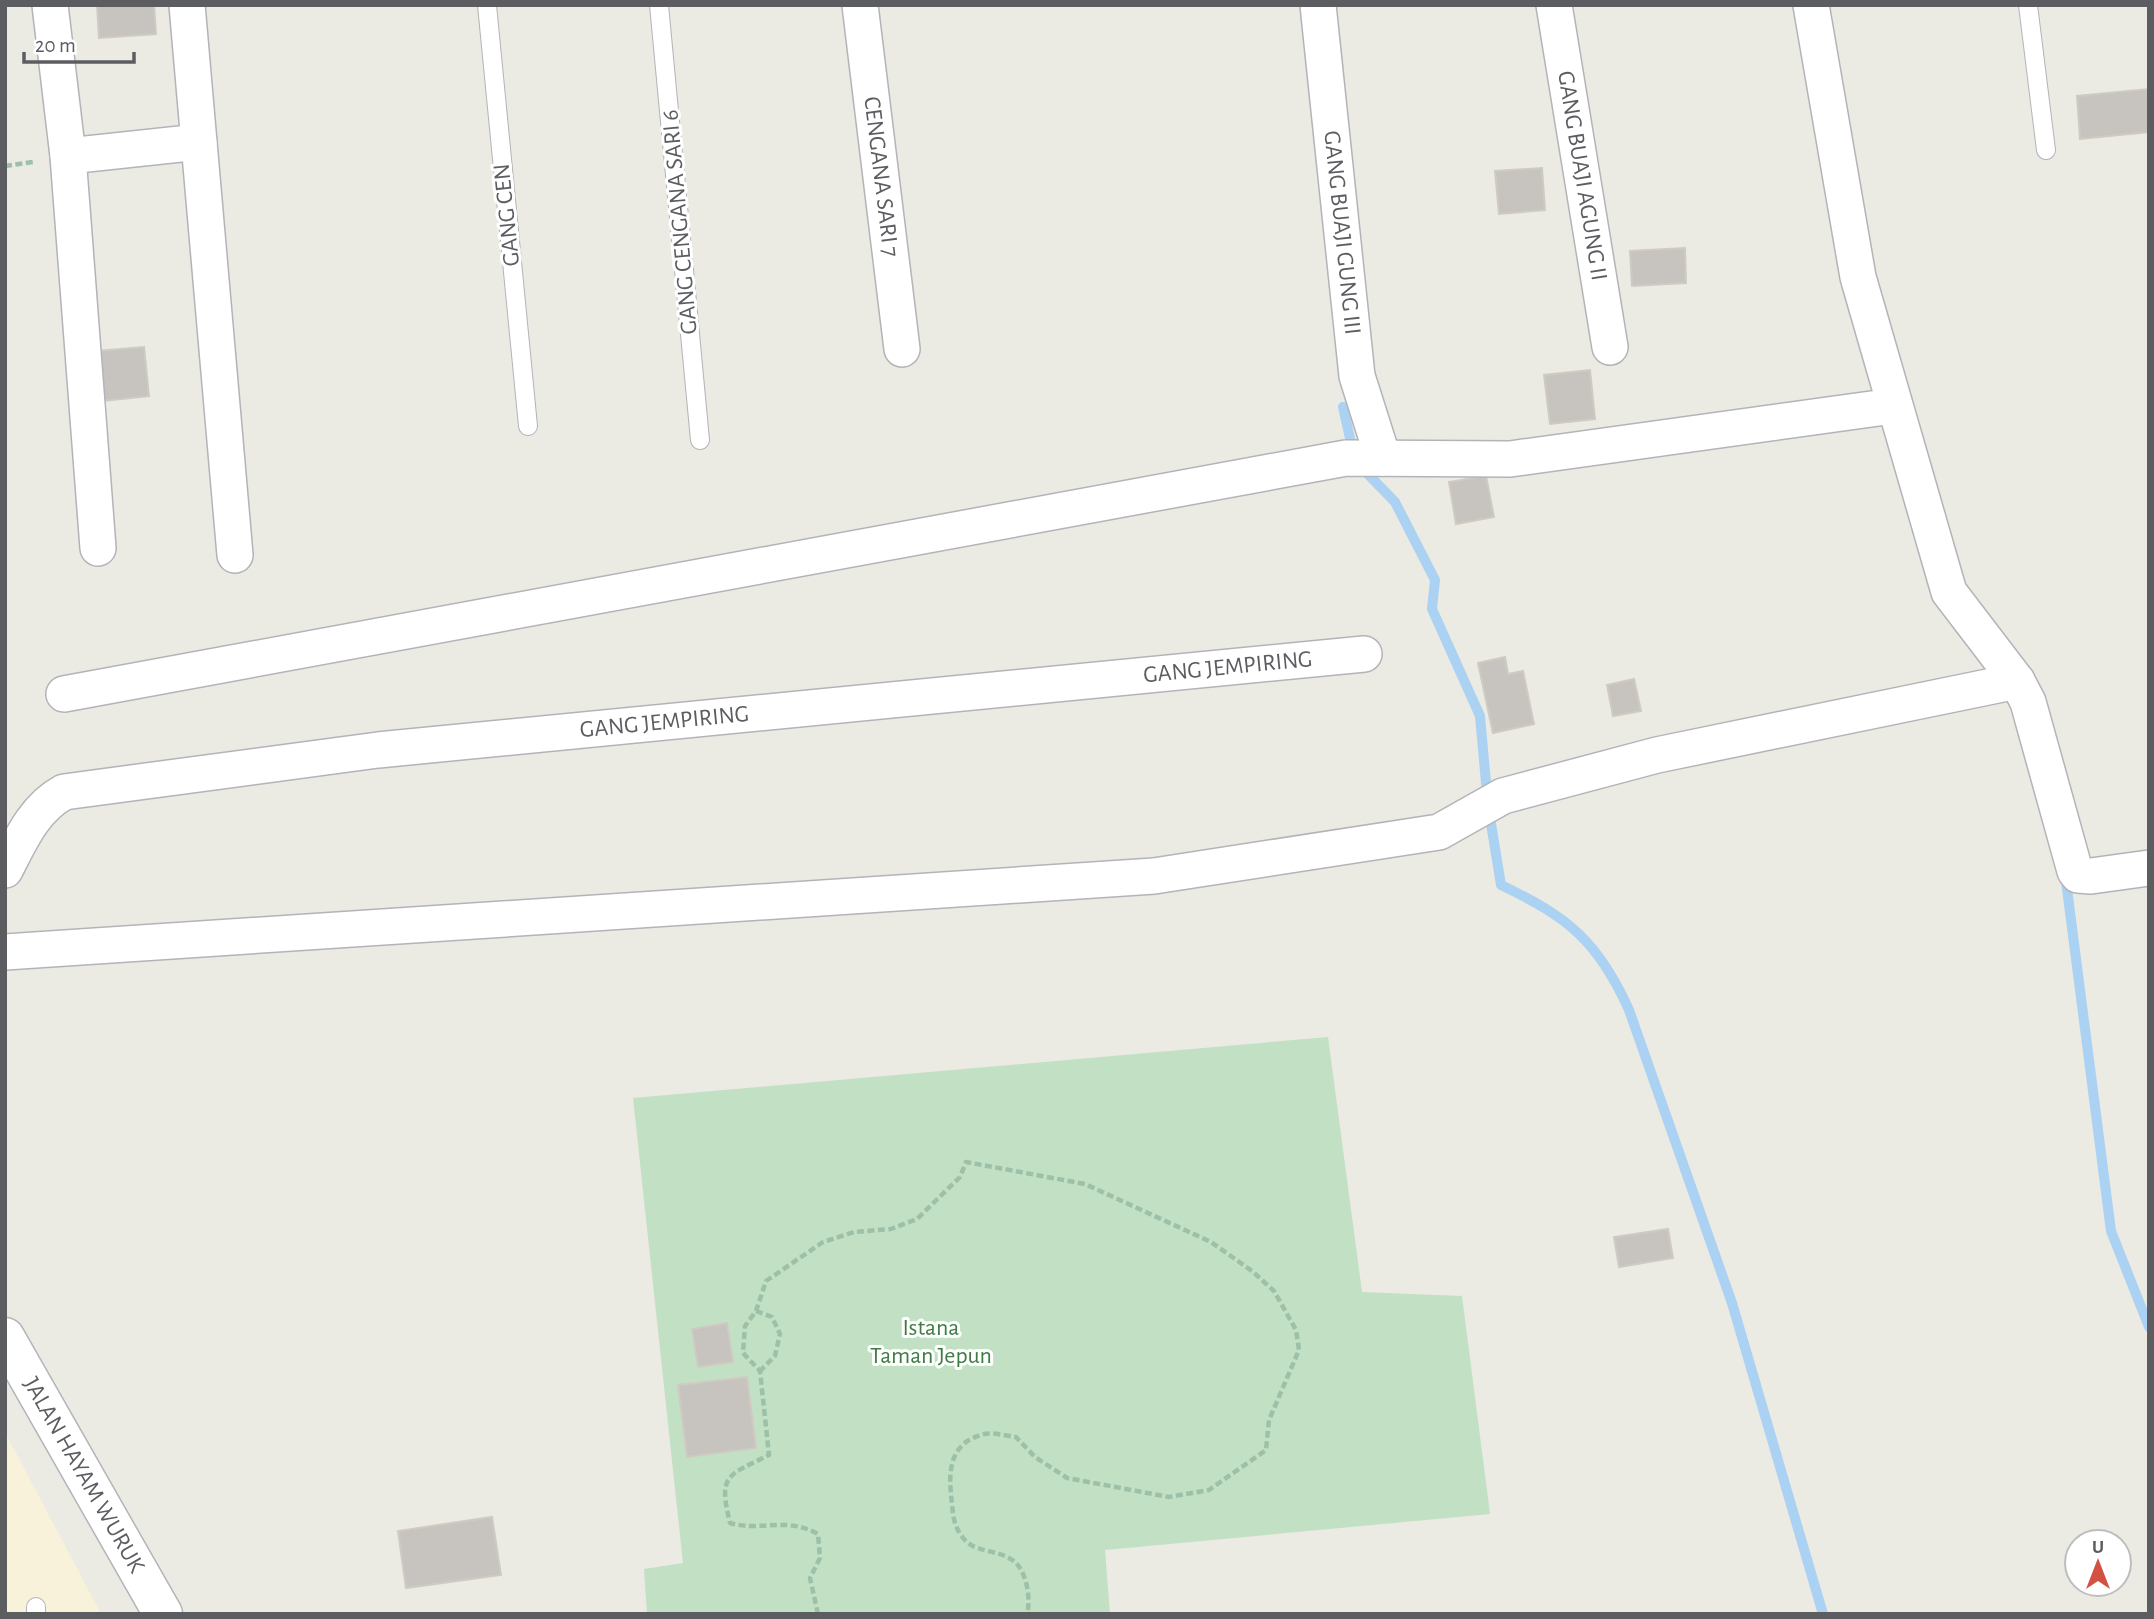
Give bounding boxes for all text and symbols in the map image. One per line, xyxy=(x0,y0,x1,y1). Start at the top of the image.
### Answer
scale bar xyxy=(24,21,135,65)
text: 20 m xyxy=(35,35,76,56)
street label: GANG BUAJI AGUNG II xyxy=(1553,69,1611,282)
street label: CENGANA SARI 7 xyxy=(859,95,903,258)
street label: GANG CENGANA SARI 6 xyxy=(658,109,702,335)
street label: GANG BUAJI GUNG III xyxy=(1319,130,1365,336)
street label: GANG CEN xyxy=(490,162,524,268)
street label: GANG JEMPIRING xyxy=(1142,647,1313,687)
street label: GANG JEMPIRING xyxy=(579,702,750,742)
park label: Istana Taman Jepun xyxy=(870,1316,992,1368)
street label: JALAN HAYAM WURUK xyxy=(19,1373,149,1578)
north arrow xyxy=(2063,1528,2133,1598)
text: U xyxy=(2092,1538,2104,1557)

